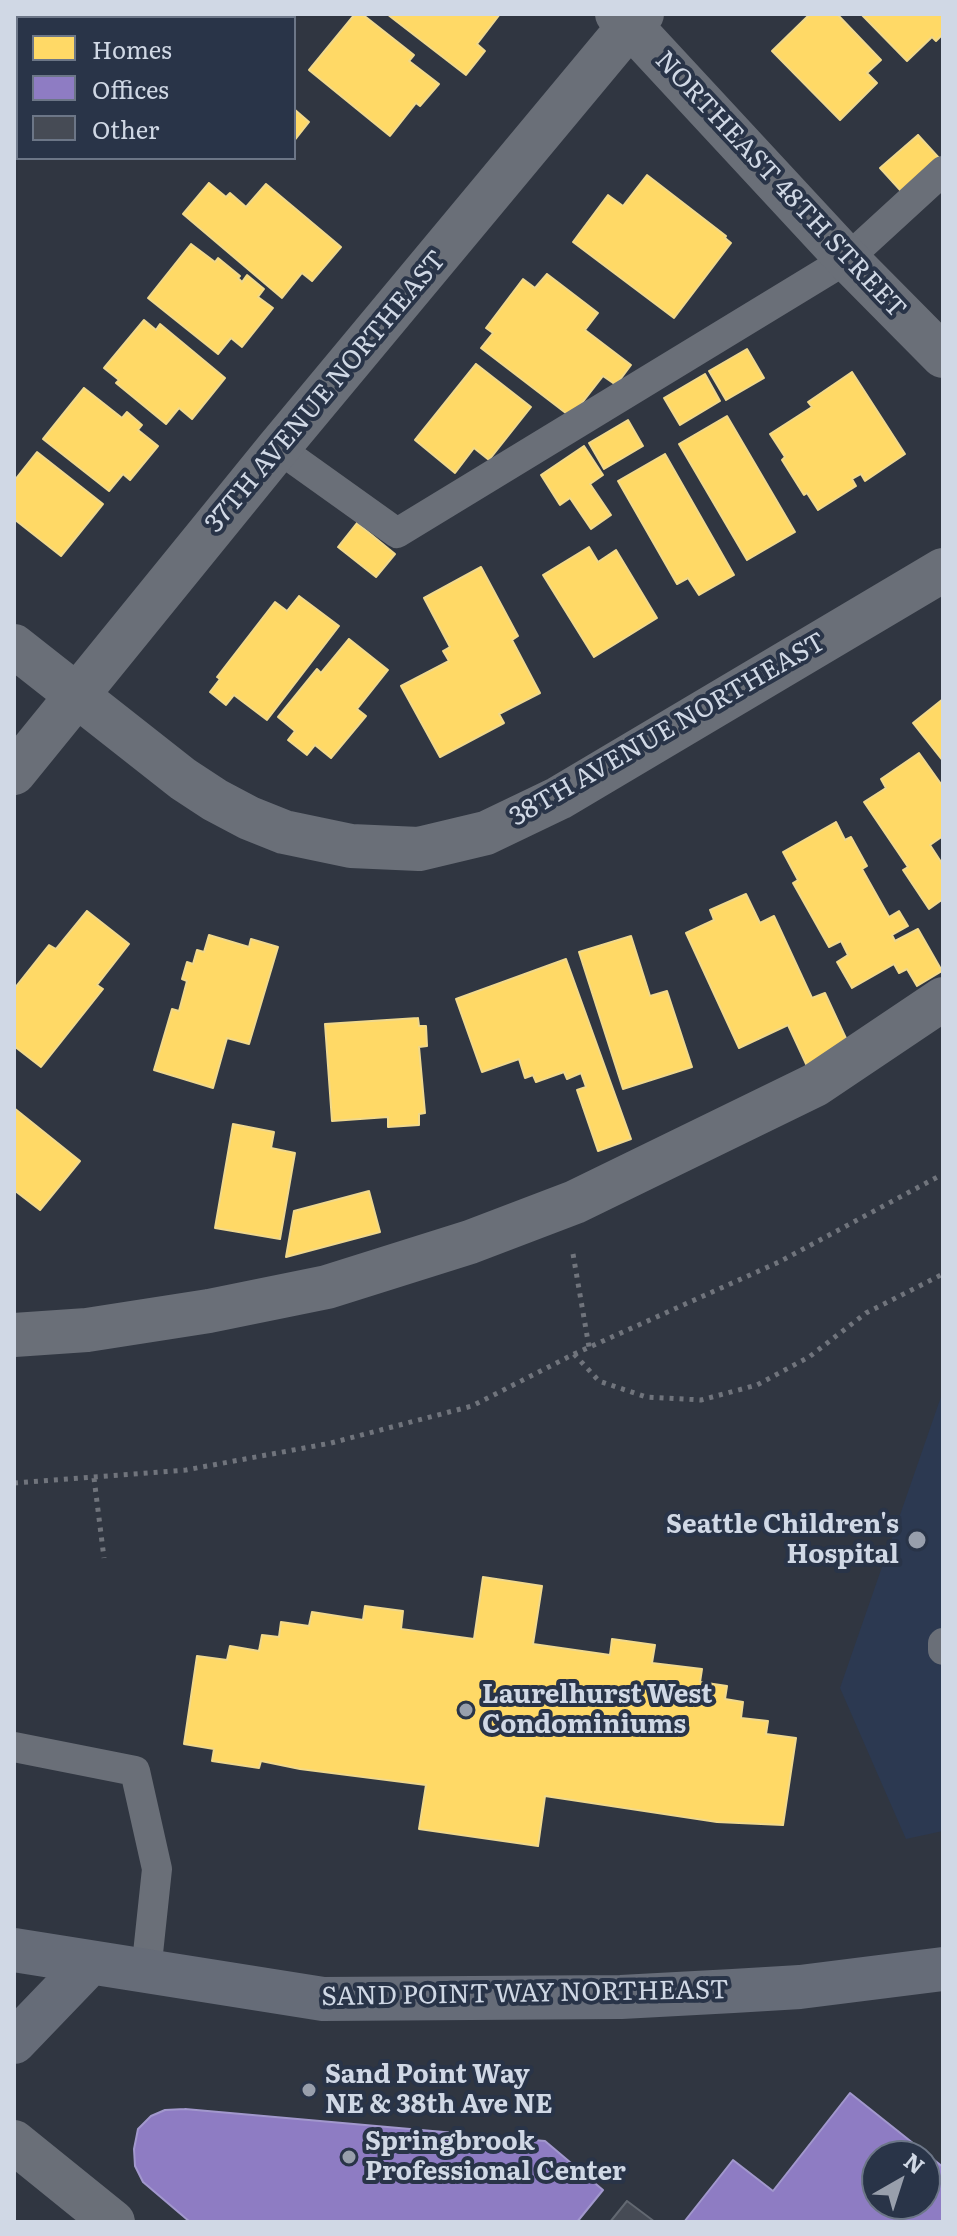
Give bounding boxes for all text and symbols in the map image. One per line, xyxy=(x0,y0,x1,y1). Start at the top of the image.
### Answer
legend xyxy=(16,16,296,160)
text: Homes xyxy=(92,31,172,66)
street label: NORTHEAST 48TH STREET xyxy=(648,45,912,325)
text: Offices xyxy=(92,71,169,106)
text: Other xyxy=(92,111,159,146)
street label: 37TH AVENUE NORTHEAST xyxy=(199,245,453,539)
street label: 38TH AVENUE NORTHEAST xyxy=(504,626,832,834)
place label: Seattle Children's Hospital xyxy=(666,1509,899,1570)
marker: Seattle Children's Hospital xyxy=(906,1529,928,1551)
place label: Laurelhurst West Condominiums xyxy=(482,1679,713,1740)
marker: Laurelhurst West Condominiums xyxy=(457,1701,475,1719)
street label: SAND POINT WAY NORTHEAST xyxy=(321,1975,729,2013)
place label: Sand Point Way NE & 38th Ave NE xyxy=(325,2059,552,2120)
marker: Sand Point Way NE & 38th Ave NE xyxy=(300,2081,318,2099)
place label: Springbrook Professional Center xyxy=(365,2126,626,2188)
north arrow xyxy=(861,2140,941,2220)
text: N xyxy=(898,2144,933,2181)
marker: Springbrook Professional Center xyxy=(340,2148,358,2166)

